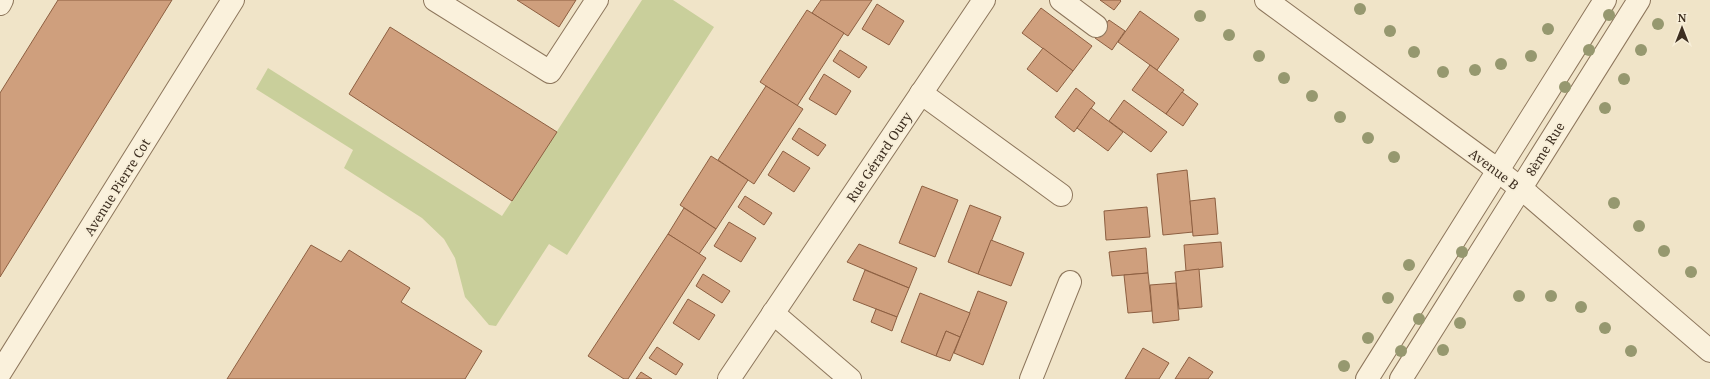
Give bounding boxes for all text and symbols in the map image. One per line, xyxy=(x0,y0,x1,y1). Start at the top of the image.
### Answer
north arrow xyxy=(1662,8,1702,48)
text: N xyxy=(1678,10,1687,25)
street label: Rue Gérard Oury xyxy=(842,108,916,206)
street label: 8ème Rue xyxy=(1521,119,1569,179)
street label: Avenue Pierre Cot xyxy=(80,135,154,239)
street label: Avenue B xyxy=(1465,144,1523,194)

